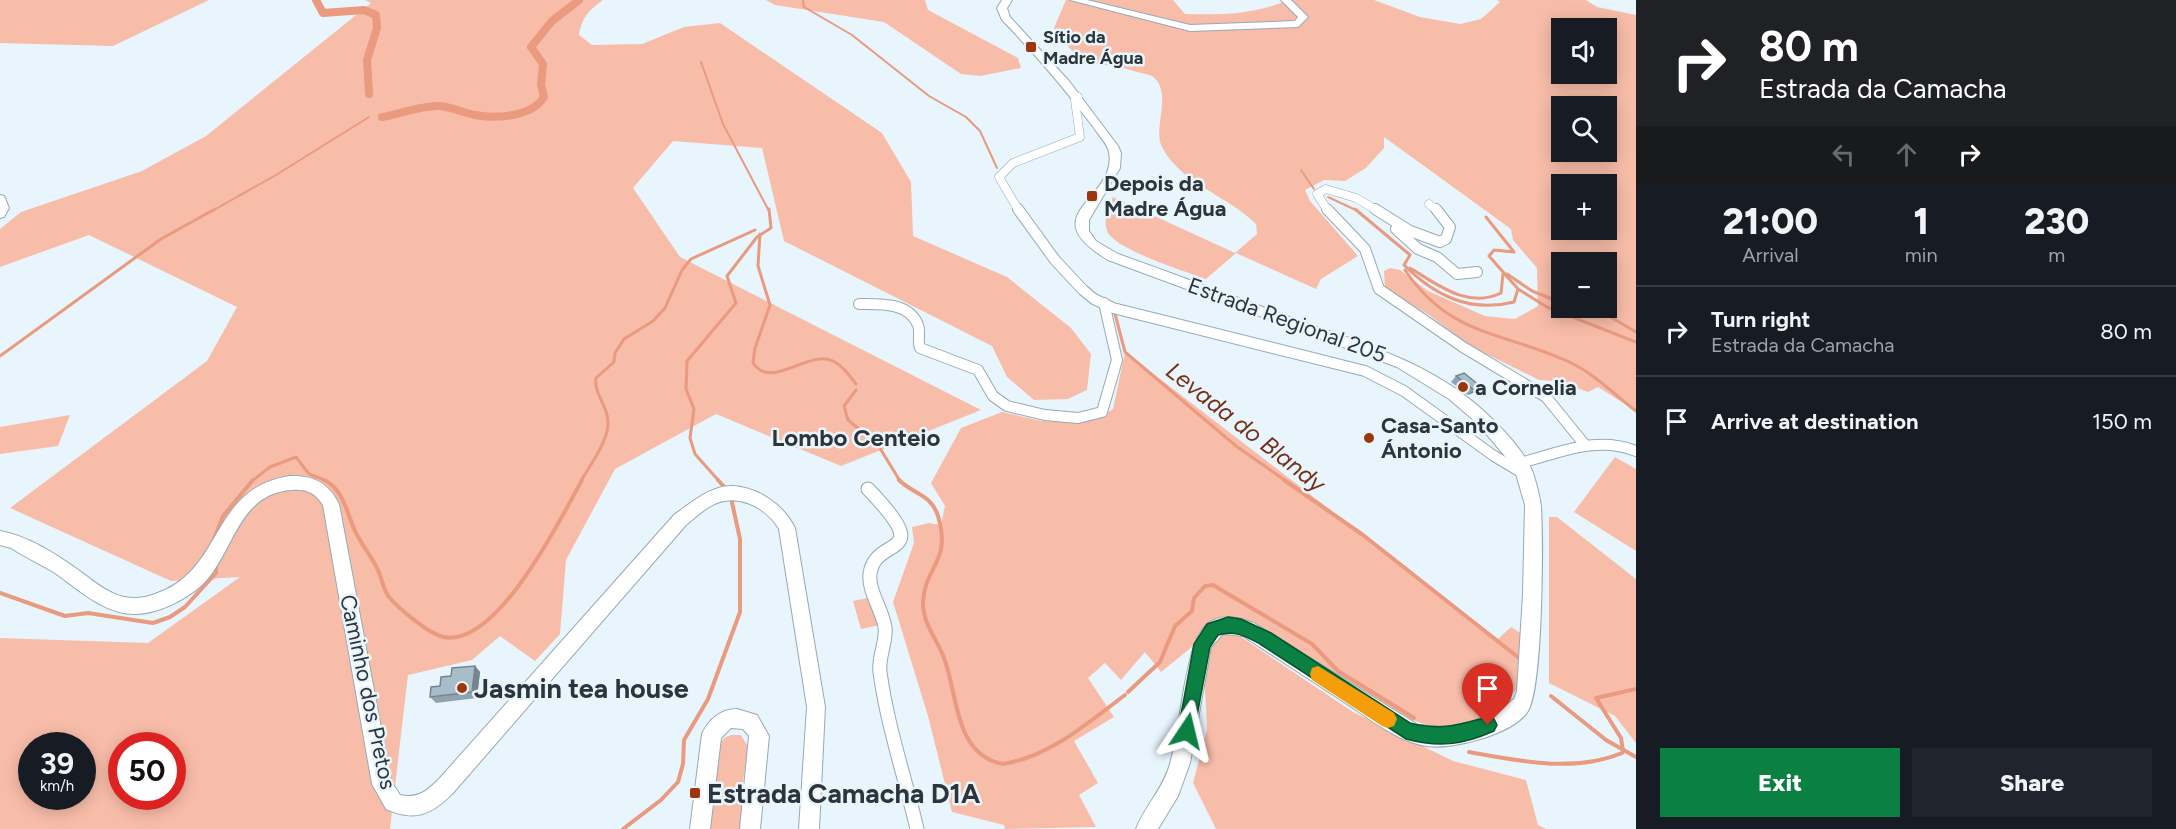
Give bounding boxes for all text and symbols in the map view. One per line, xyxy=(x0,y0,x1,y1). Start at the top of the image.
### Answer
map controls xyxy=(1551,18,1617,318)
button: sound xyxy=(1551,18,1617,84)
text: 80 m xyxy=(1759,21,1859,72)
icon: right xyxy=(1660,24,1738,102)
place label: Sítio da Madre Água xyxy=(1043,26,1143,69)
marker: Sítio da Madre Água xyxy=(1024,40,1038,54)
text: Estrada da Camacha xyxy=(1759,72,2007,105)
button: search xyxy=(1551,96,1617,162)
icon: left xyxy=(1827,138,1860,171)
icon: ahead xyxy=(1890,138,1923,171)
icon: right xyxy=(1953,138,1986,171)
place label: Depois da Madre Água xyxy=(1104,170,1227,222)
button: + xyxy=(1551,174,1617,240)
marker: Depois da Madre Água xyxy=(1085,189,1099,203)
text: 21:00 xyxy=(1723,200,1818,243)
text: 1 xyxy=(1913,200,1929,243)
text: 230 xyxy=(2024,200,2089,243)
text: Arrival xyxy=(1742,243,1799,267)
text: min xyxy=(1905,243,1938,267)
text: m xyxy=(2048,243,2065,267)
button: − xyxy=(1551,252,1617,318)
street label: Estrada Regional 205 xyxy=(1184,272,1390,368)
text: Turn right xyxy=(1711,306,1810,333)
icon: right xyxy=(1660,315,1693,348)
text: 80 m xyxy=(2100,318,2152,345)
text: Estrada da Camacha xyxy=(1711,333,1894,357)
water label: Levada do Blandy xyxy=(1161,356,1333,499)
place label: a Cornelia xyxy=(1475,374,1577,401)
marker: a Cornelia xyxy=(1456,380,1470,394)
icon: arrive xyxy=(1660,405,1693,438)
text: Arrive at destination xyxy=(1711,408,1919,435)
text: 150 m xyxy=(2092,408,2152,435)
place label: Casa-Santo Ántonio xyxy=(1381,412,1499,464)
district label: Lombo Centeio xyxy=(771,423,941,452)
marker: Casa-Santo Ántonio xyxy=(1362,431,1376,445)
street label: Caminho dos Pretos xyxy=(334,592,402,792)
pin xyxy=(1462,663,1513,725)
place label: Jasmin tea house xyxy=(474,672,689,705)
icon: arrive xyxy=(1471,672,1504,705)
marker: Jasmin tea house xyxy=(455,681,469,695)
position arrow xyxy=(1155,699,1219,763)
speed limit sign: 50 xyxy=(108,732,186,810)
text: 39 xyxy=(40,745,74,782)
button: Exit xyxy=(1660,748,1900,817)
button: Share xyxy=(1912,748,2152,817)
text: km/h xyxy=(40,777,74,795)
place label: Estrada Camacha D1A xyxy=(707,777,981,810)
marker: Estrada Camacha D1A xyxy=(688,786,702,800)

